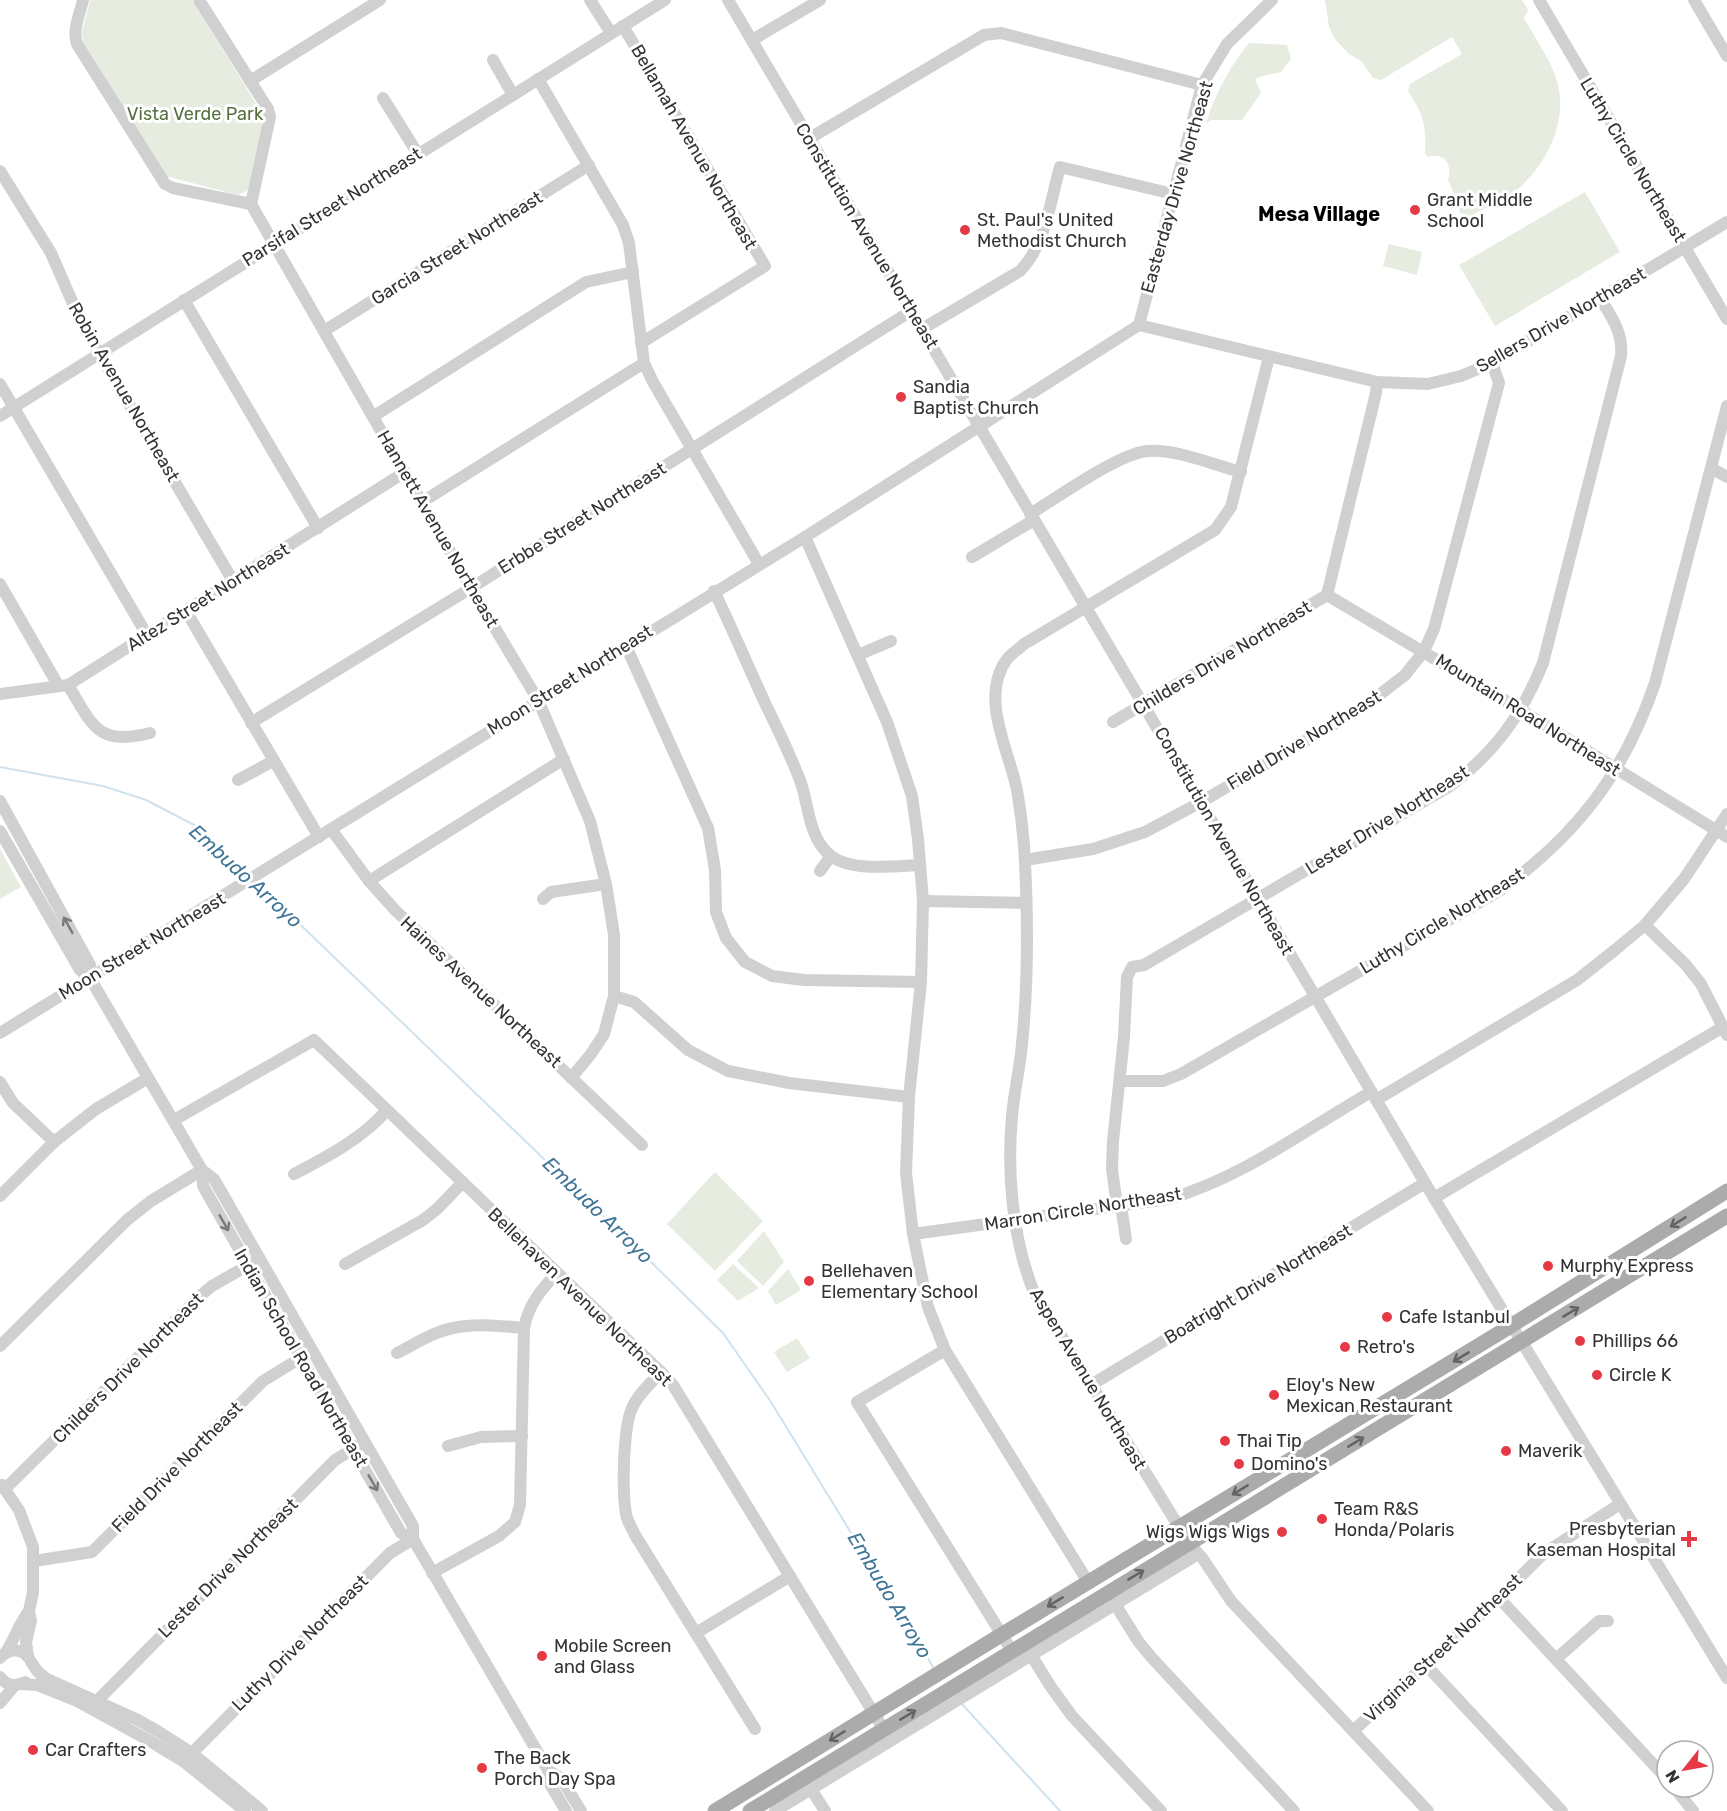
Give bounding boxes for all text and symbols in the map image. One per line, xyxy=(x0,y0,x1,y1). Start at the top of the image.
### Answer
street label: Bellamah Avenue Northeast xyxy=(626,41,762,253)
street label: Luthy Circle Northeast xyxy=(1575,74,1691,246)
street label: Easterday Drive Northeast xyxy=(1136,78,1218,296)
park label: Vista Verde Park xyxy=(127,103,264,125)
street label: Constitution Avenue Northeast xyxy=(791,119,943,353)
street label: Parsifal Street Northeast xyxy=(238,143,426,271)
street label: Garcia Street Northeast xyxy=(367,186,547,310)
place label: Grant Middle School xyxy=(1427,189,1533,232)
district label: Mesa Village xyxy=(1258,202,1380,226)
marker: Grant Middle School xyxy=(1408,203,1422,217)
place label: St. Paul's United Methodist Church xyxy=(977,209,1127,252)
marker: St. Paul's United Methodist Church xyxy=(958,223,972,237)
street label: Sellers Drive Northeast xyxy=(1472,262,1650,378)
street label: Robin Avenue Northeast xyxy=(64,298,184,486)
place label: Sandia Baptist Church xyxy=(913,376,1039,419)
marker: Sandia Baptist Church xyxy=(894,390,908,404)
street label: Hannett Avenue Northeast xyxy=(372,427,504,631)
street label: Erbbe Street Northeast xyxy=(494,457,670,579)
street label: Altez Street Northeast xyxy=(123,538,293,656)
street label: Childers Drive Northeast xyxy=(1129,596,1315,720)
street label: Moon Street Northeast xyxy=(483,620,657,740)
street label: Mountain Road Northeast xyxy=(1431,649,1625,781)
street label: Field Drive Northeast xyxy=(1223,685,1385,795)
street label: Constitution Avenue Northeast xyxy=(1150,723,1298,959)
street label: Lester Drive Northeast xyxy=(1301,761,1473,879)
water label: Embudo Arroyo xyxy=(185,819,307,933)
street label: Luthy Circle Northeast xyxy=(1356,863,1528,979)
street label: Moon Street Northeast xyxy=(55,887,229,1005)
street label: Haines Avenue Northeast xyxy=(396,911,566,1073)
one-way arrow xyxy=(62,917,73,935)
water label: Embudo Arroyo xyxy=(538,1152,658,1268)
street label: Marron Circle Northeast xyxy=(983,1183,1183,1235)
street label: Bellehaven Avenue Northeast xyxy=(483,1203,677,1391)
one-way arrow xyxy=(219,1214,231,1231)
one-way arrow xyxy=(1670,1217,1687,1229)
street label: Boatright Drive Northeast xyxy=(1160,1219,1356,1349)
street label: Indian School Road Northeast xyxy=(229,1245,373,1471)
place label: Murphy Express xyxy=(1560,1255,1694,1277)
marker: Murphy Express xyxy=(1541,1259,1555,1273)
place label: Bellehaven Elementary School xyxy=(821,1260,978,1303)
marker: Bellehaven Elementary School xyxy=(802,1274,816,1288)
street label: Aspen Avenue Northeast xyxy=(1025,1284,1151,1474)
street label: Childers Drive Northeast xyxy=(48,1288,208,1448)
one-way arrow xyxy=(1562,1305,1579,1317)
place label: Cafe Istanbul xyxy=(1399,1306,1510,1328)
marker: Cafe Istanbul xyxy=(1380,1310,1394,1324)
place label: Phillips 66 xyxy=(1592,1330,1678,1352)
marker: Phillips 66 xyxy=(1573,1334,1587,1348)
place label: Retro's xyxy=(1357,1336,1415,1358)
marker: Retro's xyxy=(1338,1340,1352,1354)
one-way arrow xyxy=(1453,1351,1470,1363)
place label: Circle K xyxy=(1609,1364,1672,1386)
marker: Circle K xyxy=(1590,1368,1604,1382)
place label: Eloy's New Mexican Restaurant xyxy=(1286,1374,1453,1417)
marker: Eloy's New Mexican Restaurant xyxy=(1267,1388,1281,1402)
street label: Field Drive Northeast xyxy=(107,1397,247,1537)
place label: Thai Tip xyxy=(1237,1430,1302,1452)
marker: Thai Tip xyxy=(1218,1434,1232,1448)
one-way arrow xyxy=(1347,1435,1364,1447)
place label: Maverik xyxy=(1518,1440,1583,1462)
marker: Maverik xyxy=(1499,1444,1513,1458)
place label: Domino's xyxy=(1251,1453,1328,1475)
marker: Domino's xyxy=(1232,1457,1246,1471)
one-way arrow xyxy=(367,1474,379,1491)
one-way arrow xyxy=(1232,1485,1249,1497)
street label: Lester Drive Northeast xyxy=(153,1493,303,1643)
place label: Team R&S Honda/Polaris xyxy=(1334,1498,1454,1541)
marker: Team R&S Honda/Polaris xyxy=(1315,1512,1329,1526)
place label: Presbyterian Kaseman Hospital xyxy=(1526,1518,1676,1561)
place label: Wigs Wigs Wigs xyxy=(1146,1521,1270,1543)
marker: Wigs Wigs Wigs xyxy=(1275,1525,1289,1539)
water label: Embudo Arroyo xyxy=(843,1527,937,1663)
marker: Presbyterian Kaseman Hospital xyxy=(1680,1530,1698,1548)
one-way arrow xyxy=(1127,1569,1144,1581)
street label: Virginia Street Northeast xyxy=(1360,1569,1526,1727)
street label: Luthy Drive Northeast xyxy=(227,1570,373,1716)
one-way arrow xyxy=(1047,1596,1064,1608)
place label: Mobile Screen and Glass xyxy=(554,1635,671,1678)
marker: Mobile Screen and Glass xyxy=(535,1649,549,1663)
one-way arrow xyxy=(899,1709,916,1721)
one-way arrow xyxy=(829,1730,846,1742)
place label: Car Crafters xyxy=(45,1739,146,1761)
north arrow xyxy=(1655,1739,1715,1799)
marker: Car Crafters xyxy=(26,1743,40,1757)
place label: The Back Porch Day Spa xyxy=(494,1747,616,1790)
marker: The Back Porch Day Spa xyxy=(475,1761,489,1775)
text: N xyxy=(1661,1767,1684,1786)

